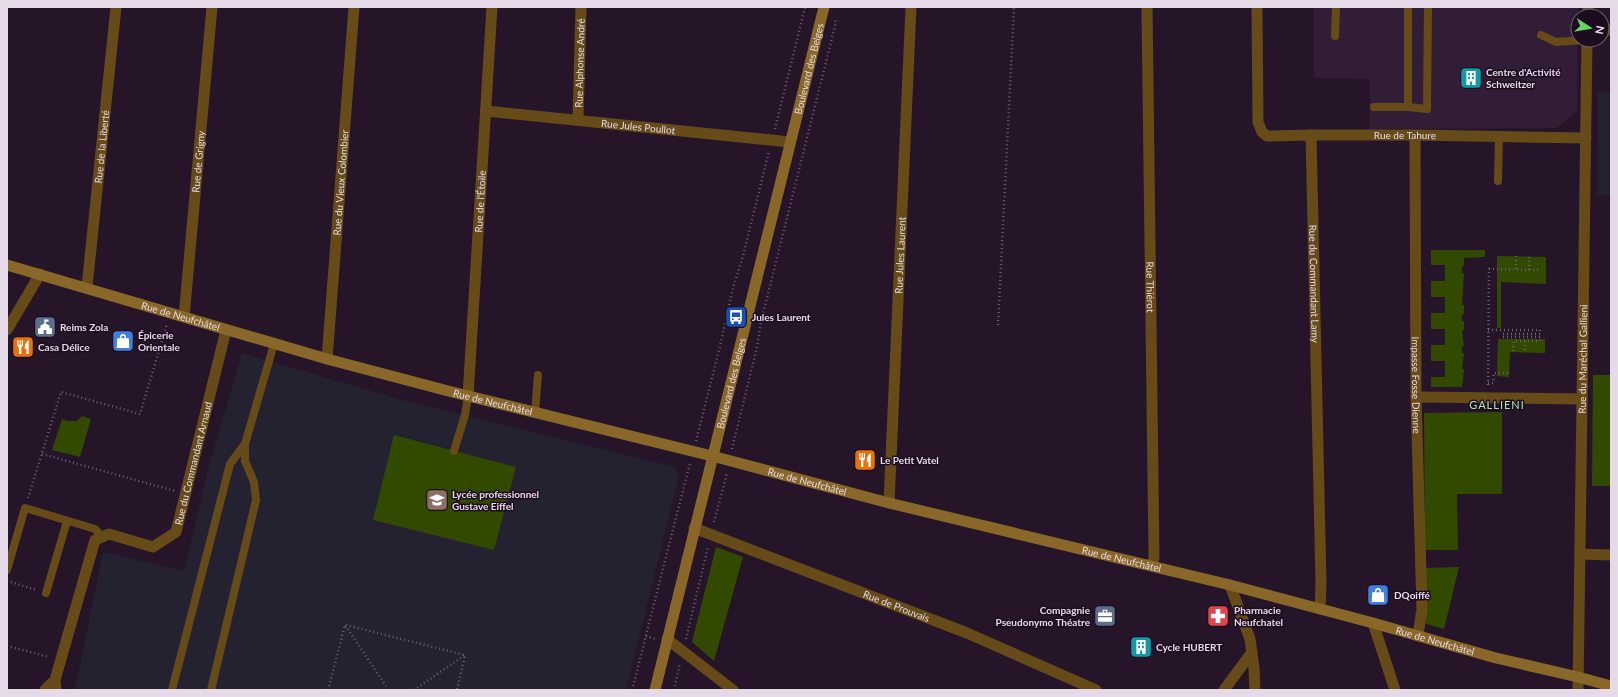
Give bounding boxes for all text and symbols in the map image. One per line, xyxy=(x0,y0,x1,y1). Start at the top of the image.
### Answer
north arrow xyxy=(1570,8,1610,48)
street label: Rue Alphonse André xyxy=(572,18,587,108)
street label: Boulevard des Belges xyxy=(792,22,826,116)
text: N xyxy=(1593,25,1608,36)
building icon: Centre d'Activité Schweitzer xyxy=(1458,65,1484,91)
place label: Centre d'Activité Schweitzer xyxy=(1486,66,1561,90)
street label: Rue de la Liberté xyxy=(92,109,111,184)
street label: Rue Jules Poullot xyxy=(601,117,676,136)
street label: Rue de Grigny xyxy=(189,129,207,193)
street label: Rue du Vieux Colombier xyxy=(331,129,351,236)
street label: Rue de Tahure xyxy=(1374,129,1436,141)
street label: Rue de l'Étoile xyxy=(472,170,488,233)
street label: Rue Jules Laurent xyxy=(892,216,908,294)
street label: Rue du Commandant Lamy xyxy=(1307,225,1322,344)
street label: Rue Thiérot xyxy=(1144,261,1157,313)
street label: Rue de Neufchâtel xyxy=(140,299,221,333)
bus stop icon: Jules Laurent xyxy=(723,304,749,330)
street label: Rue du Maréchal Gallieni xyxy=(1576,304,1589,414)
place label: Jules Laurent xyxy=(752,311,811,323)
public building icon: Reims Zola xyxy=(32,314,58,340)
place label: Reims Zola xyxy=(60,321,108,333)
shop icon: Épicerie Orientale xyxy=(110,328,136,354)
place label: Épicerie Orientale xyxy=(138,329,180,353)
restaurant icon: Casa Délice xyxy=(10,334,36,360)
street label: Boulevard des Belges xyxy=(714,336,748,430)
street label: Impasse Fosse Dienne xyxy=(1410,336,1423,434)
place label: Casa Délice xyxy=(38,341,90,353)
street label: Rue de Neufchâtel xyxy=(452,387,534,418)
district label: GALLIENI xyxy=(1469,398,1525,411)
street label: Rue du Commandant Arnaud xyxy=(172,400,214,526)
restaurant icon: Le Petit Vatel xyxy=(852,447,878,473)
place label: Le Petit Vatel xyxy=(880,454,939,466)
street label: Rue de Neufchâtel xyxy=(766,465,848,497)
school or university icon: Lycée professionnel Gustave Eiffel xyxy=(424,487,450,513)
place label: Lycée professionnel Gustave Eiffel xyxy=(452,488,539,512)
street label: Rue de Neufchâtel xyxy=(1081,544,1163,574)
shop icon: DQoiffé xyxy=(1365,582,1391,608)
street label: Rue de Prouvais xyxy=(862,588,932,624)
place label: DQoiffé xyxy=(1394,589,1431,601)
office icon: Compagnie Pseudonymo Théatre xyxy=(1092,603,1118,629)
pharmacy icon: Pharmacie Neufchatel xyxy=(1205,603,1231,629)
place label: Compagnie Pseudonymo Théatre xyxy=(996,604,1091,628)
place label: Pharmacie Neufchatel xyxy=(1234,604,1283,628)
street label: Rue de Neufchâtel xyxy=(1394,624,1476,658)
building icon: Cycle HUBERT xyxy=(1128,634,1154,660)
place label: Cycle HUBERT xyxy=(1156,641,1222,653)

